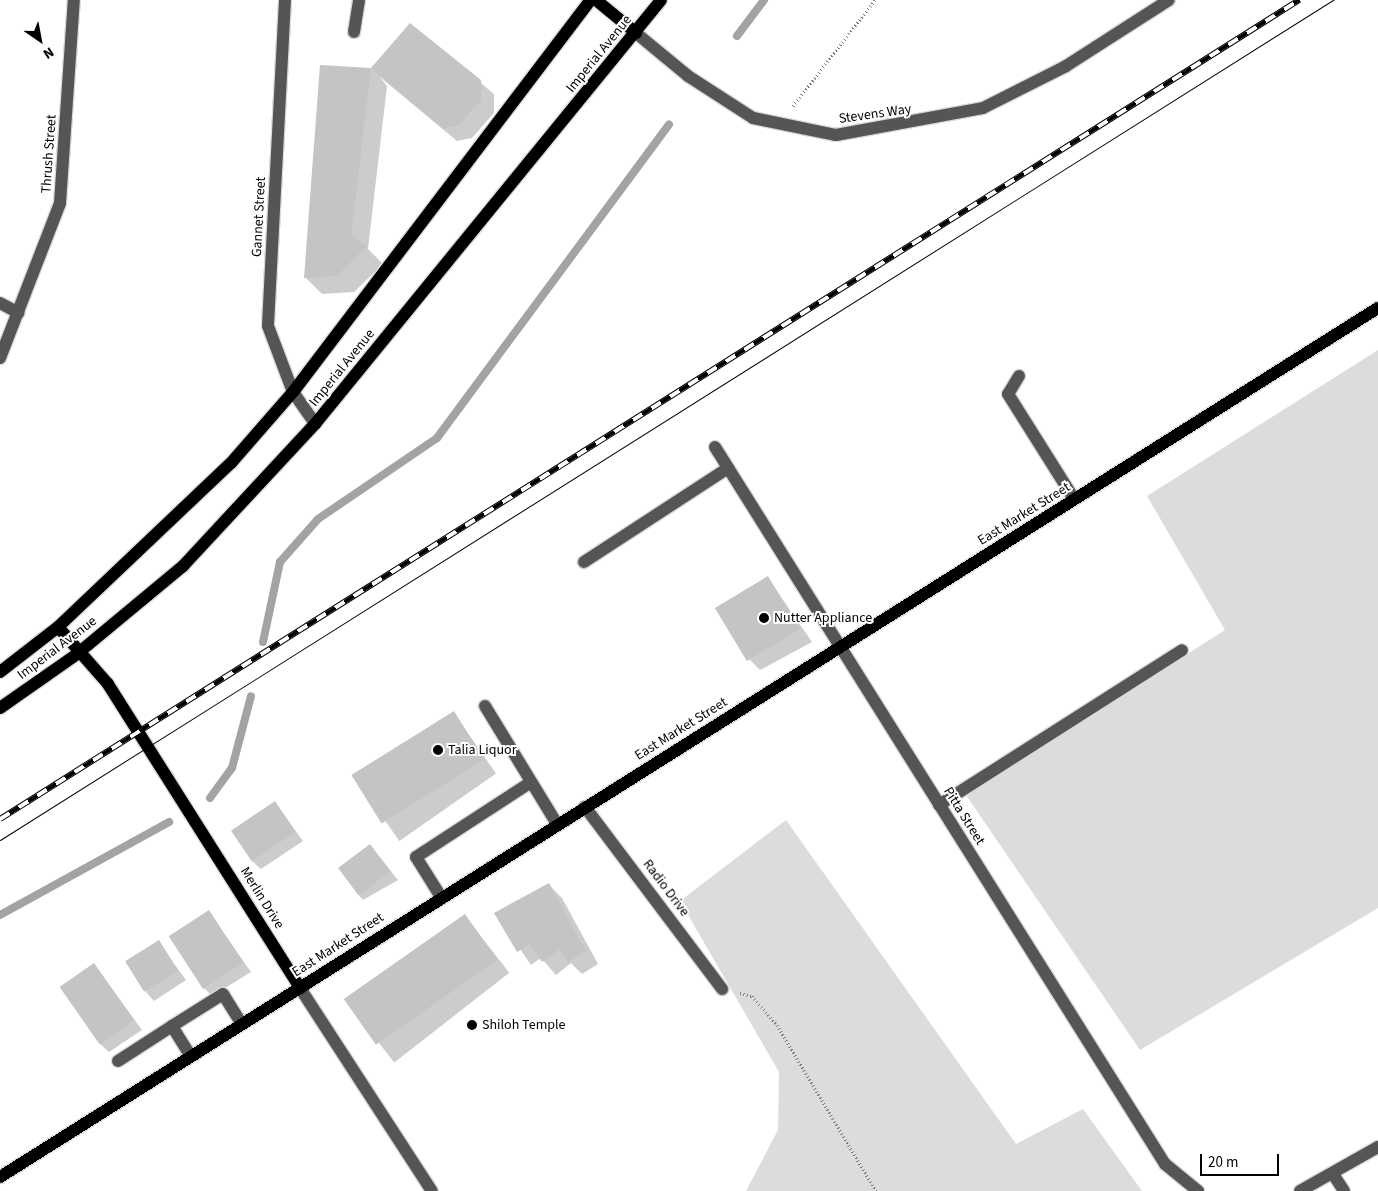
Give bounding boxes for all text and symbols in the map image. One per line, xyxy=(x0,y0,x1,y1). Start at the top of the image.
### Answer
street label: Imperial Avenue xyxy=(563,12,635,96)
north arrow xyxy=(15,15,65,65)
text: N xyxy=(39,42,58,64)
street label: Stevens Way xyxy=(838,101,912,127)
street label: Thrush Street xyxy=(38,114,60,194)
street label: Gannet Street xyxy=(249,176,269,258)
street label: Imperial Avenue xyxy=(306,326,378,410)
street label: East Market Street xyxy=(975,479,1073,549)
place label: Nutter Appliance xyxy=(774,610,872,626)
marker: Nutter Appliance xyxy=(758,612,770,624)
street label: Imperial Avenue xyxy=(14,613,100,683)
street label: East Market Street xyxy=(632,694,730,764)
place label: Talia Liquor xyxy=(448,742,516,758)
marker: Talia Liquor xyxy=(432,744,444,756)
street label: Pitta Street xyxy=(940,784,988,848)
street label: Radio Drive xyxy=(639,856,693,920)
street label: Merlin Drive xyxy=(236,864,288,932)
street label: East Market Street xyxy=(289,909,387,981)
place label: Shiloh Temple xyxy=(482,1017,566,1033)
marker: Shiloh Temple xyxy=(466,1019,478,1031)
scale bar xyxy=(1203,1144,1282,1176)
text: 20 m xyxy=(1208,1152,1238,1173)

